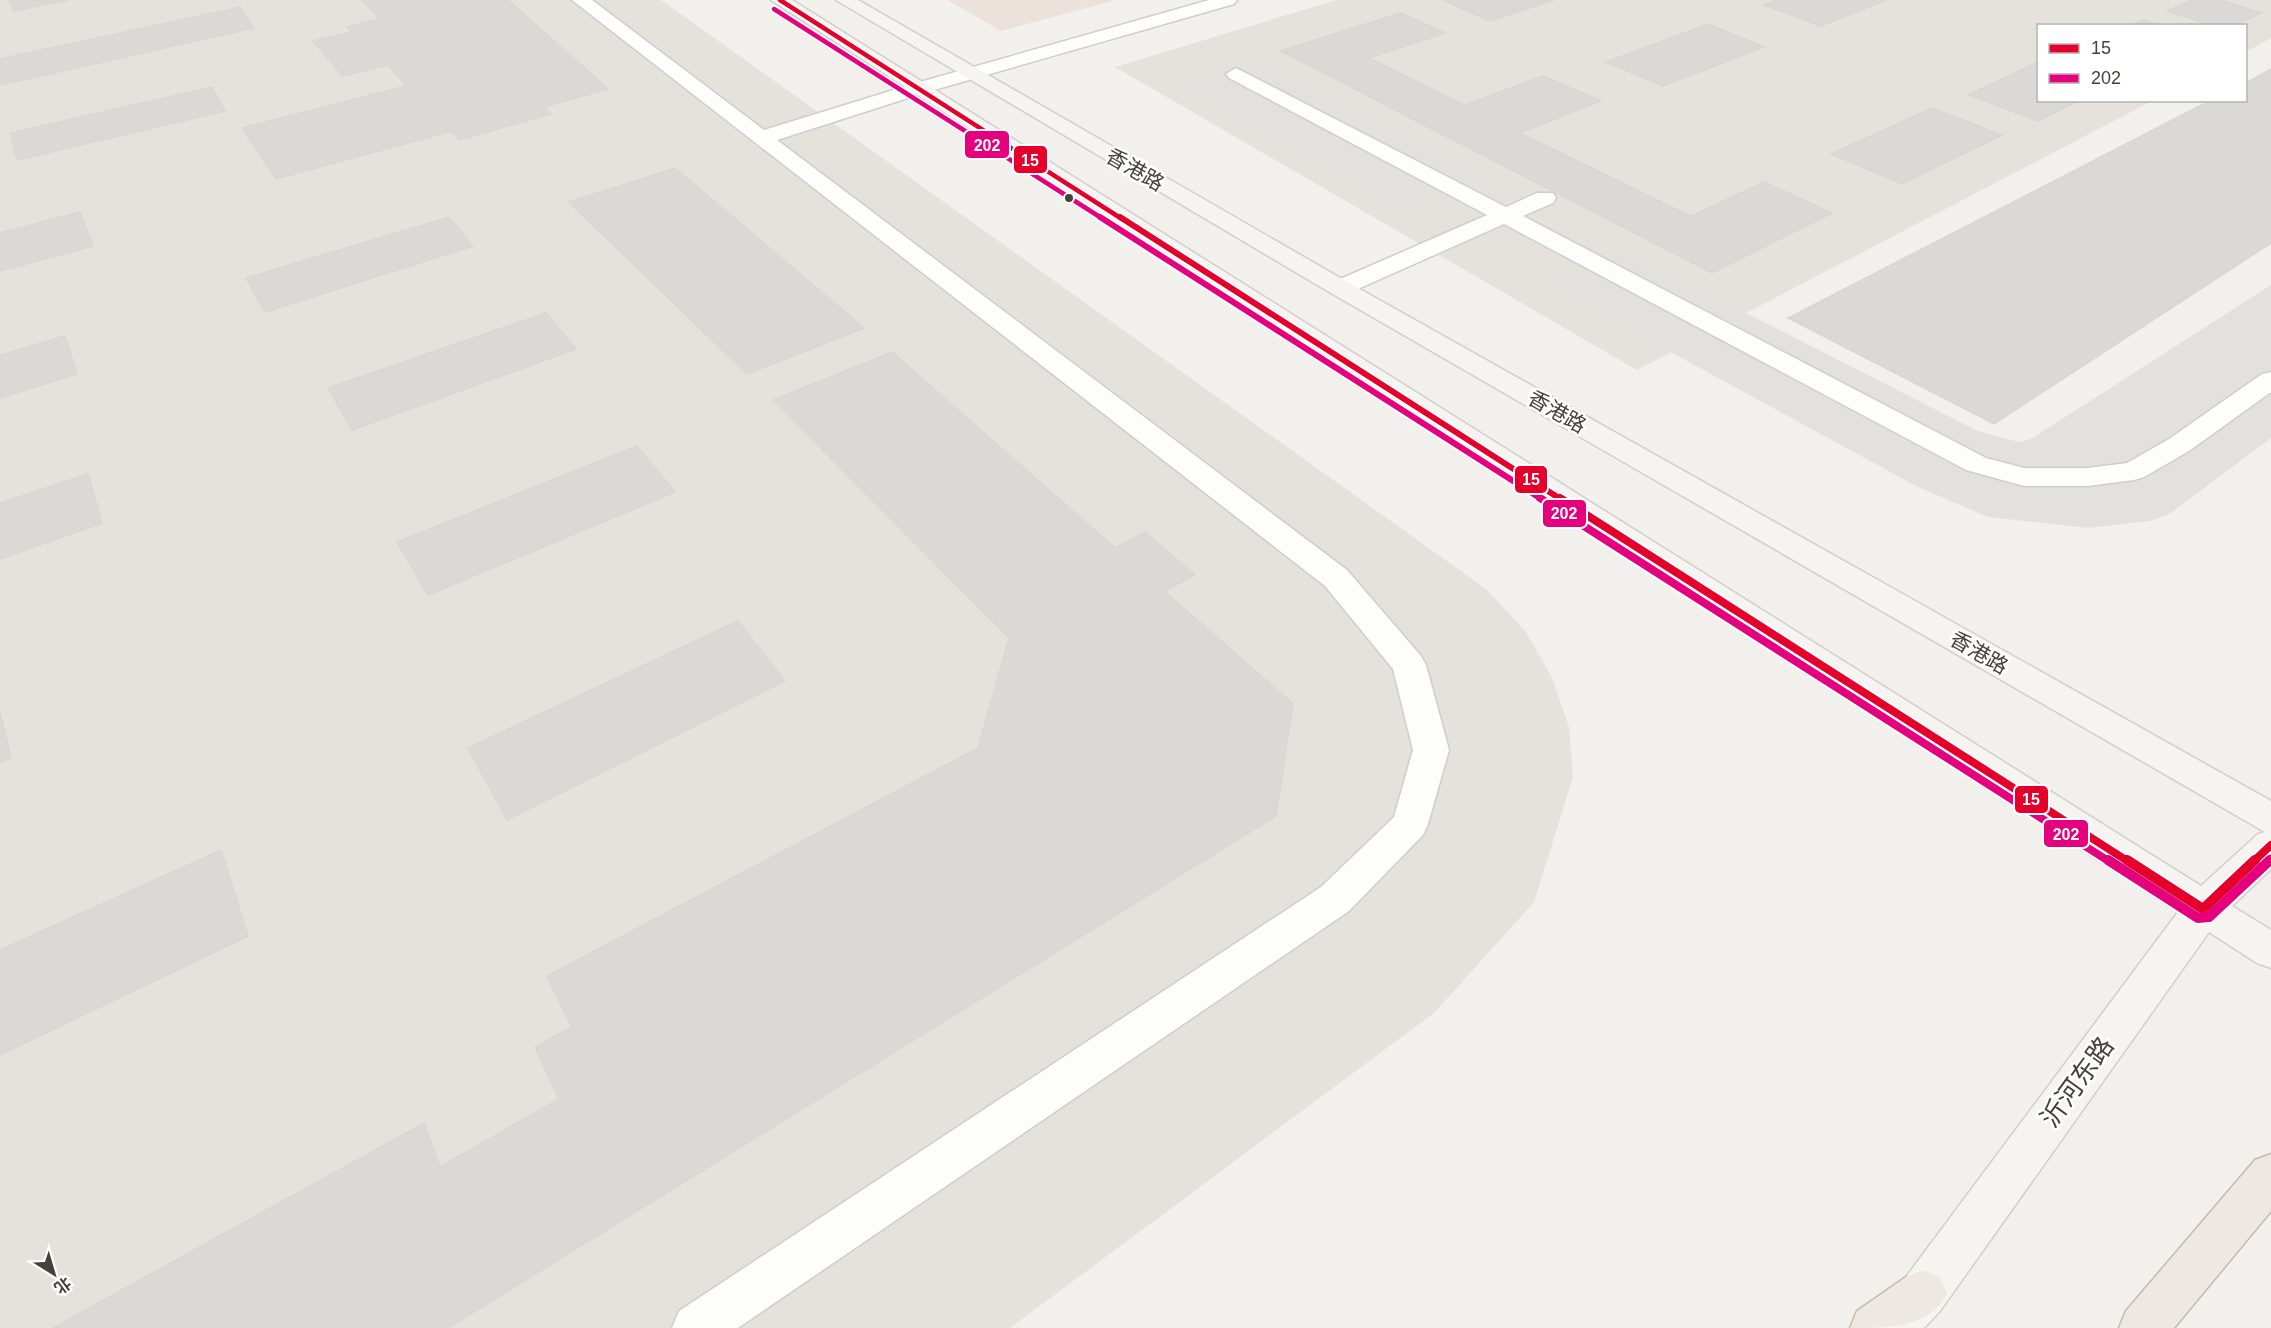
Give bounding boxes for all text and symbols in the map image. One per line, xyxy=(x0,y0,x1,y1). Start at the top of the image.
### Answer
legend xyxy=(2037,24,2247,102)
text: 15 xyxy=(2091,38,2111,58)
text: 202 xyxy=(2091,68,2121,88)
line badge: 202 xyxy=(964,130,1010,159)
text: 202 xyxy=(974,137,1000,154)
street label: 香港路 xyxy=(1102,144,1168,195)
line badge: 15 xyxy=(1013,145,1048,174)
text: 15 xyxy=(1021,152,1039,169)
unlabelled marker xyxy=(1063,192,1075,204)
street label: 香港路 xyxy=(1524,386,1590,437)
line badge: 15 xyxy=(1514,465,1548,494)
text: 15 xyxy=(1522,471,1540,488)
line badge: 202 xyxy=(1542,499,1587,528)
text: 202 xyxy=(1551,505,1577,522)
street label: 香港路 xyxy=(1946,627,2012,678)
line badge: 15 xyxy=(2014,785,2049,814)
text: 15 xyxy=(2022,791,2040,808)
line badge: 202 xyxy=(2043,819,2089,848)
text: 202 xyxy=(2053,826,2079,843)
street label: 沂河东路 xyxy=(2034,1031,2120,1133)
north arrow xyxy=(24,1244,84,1304)
text: 北 xyxy=(51,1274,74,1297)

